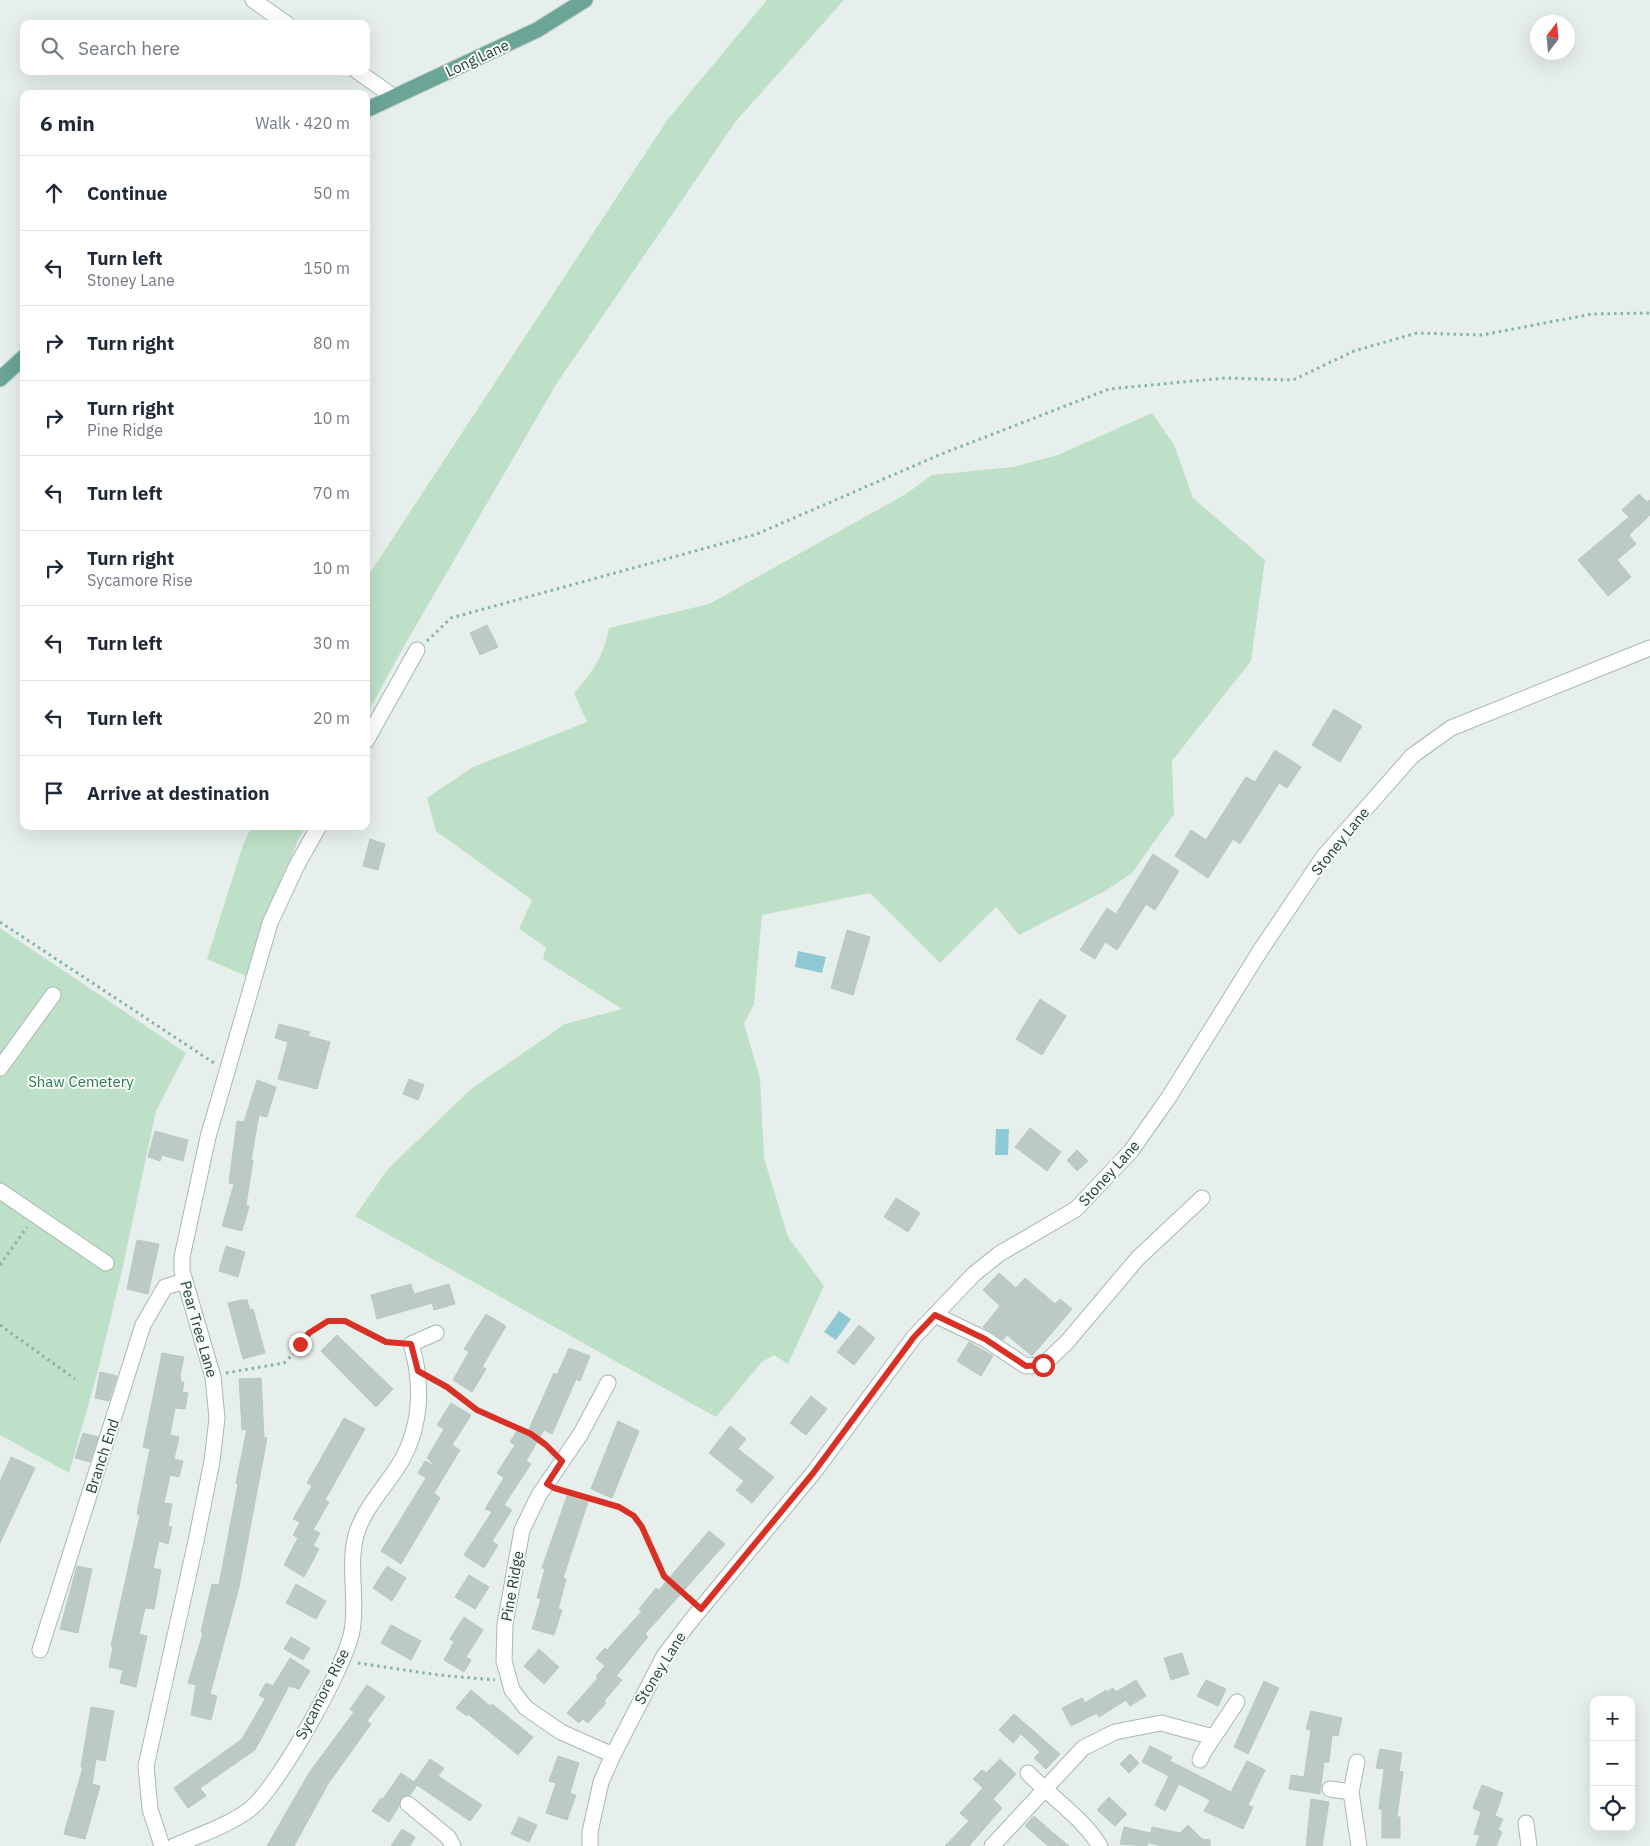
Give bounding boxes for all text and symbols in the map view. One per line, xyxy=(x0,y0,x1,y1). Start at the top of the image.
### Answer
north arrow xyxy=(1530,15,1575,60)
search box xyxy=(20,20,370,75)
icon: search xyxy=(38,34,66,62)
street label: Long Lane xyxy=(442,35,512,81)
text: Search here xyxy=(78,36,180,60)
text: 6 min xyxy=(40,109,95,137)
text: Walk · 420 m xyxy=(255,113,350,133)
icon: ahead xyxy=(40,179,68,207)
text: Continue xyxy=(87,181,167,205)
text: 50 m xyxy=(313,183,350,203)
text: Turn left xyxy=(87,246,163,270)
icon: left xyxy=(40,254,68,282)
text: 150 m xyxy=(303,258,350,278)
text: Stoney Lane xyxy=(87,270,175,290)
icon: right xyxy=(40,329,68,357)
text: Turn right xyxy=(87,331,174,355)
text: 80 m xyxy=(313,333,350,353)
text: Turn right xyxy=(87,396,174,420)
icon: right xyxy=(40,404,68,432)
text: 10 m xyxy=(313,408,350,428)
text: Pine Ridge xyxy=(87,420,163,440)
icon: left xyxy=(40,479,68,507)
text: Turn left xyxy=(87,481,163,505)
text: 70 m xyxy=(313,483,350,503)
text: Turn right xyxy=(87,546,174,570)
icon: right xyxy=(40,554,68,582)
text: 10 m xyxy=(313,558,350,578)
text: Sycamore Rise xyxy=(87,570,193,590)
icon: left xyxy=(40,629,68,657)
text: Turn left xyxy=(87,631,163,655)
text: 30 m xyxy=(313,633,350,653)
icon: left xyxy=(40,704,68,732)
text: Turn left xyxy=(87,706,163,730)
text: 20 m xyxy=(313,708,350,728)
icon: arrive xyxy=(40,779,68,807)
text: Arrive at destination xyxy=(87,781,270,805)
street label: Stoney Lane xyxy=(1307,803,1373,879)
park label: Shaw Cemetery xyxy=(28,1072,134,1091)
street label: Stoney Lane xyxy=(1074,1136,1144,1210)
street label: Pear Tree Lane xyxy=(176,1278,222,1380)
route end xyxy=(289,1333,312,1356)
route start xyxy=(1032,1354,1055,1377)
street label: Branch End xyxy=(81,1416,123,1496)
street label: Pine Ridge xyxy=(496,1549,528,1623)
street label: Stoney Lane xyxy=(630,1628,690,1708)
street label: Sycamore Rise xyxy=(291,1645,353,1743)
map controls xyxy=(1590,1696,1635,1831)
button: + xyxy=(1590,1696,1635,1741)
button: − xyxy=(1590,1741,1635,1786)
button: locate xyxy=(1590,1786,1635,1831)

